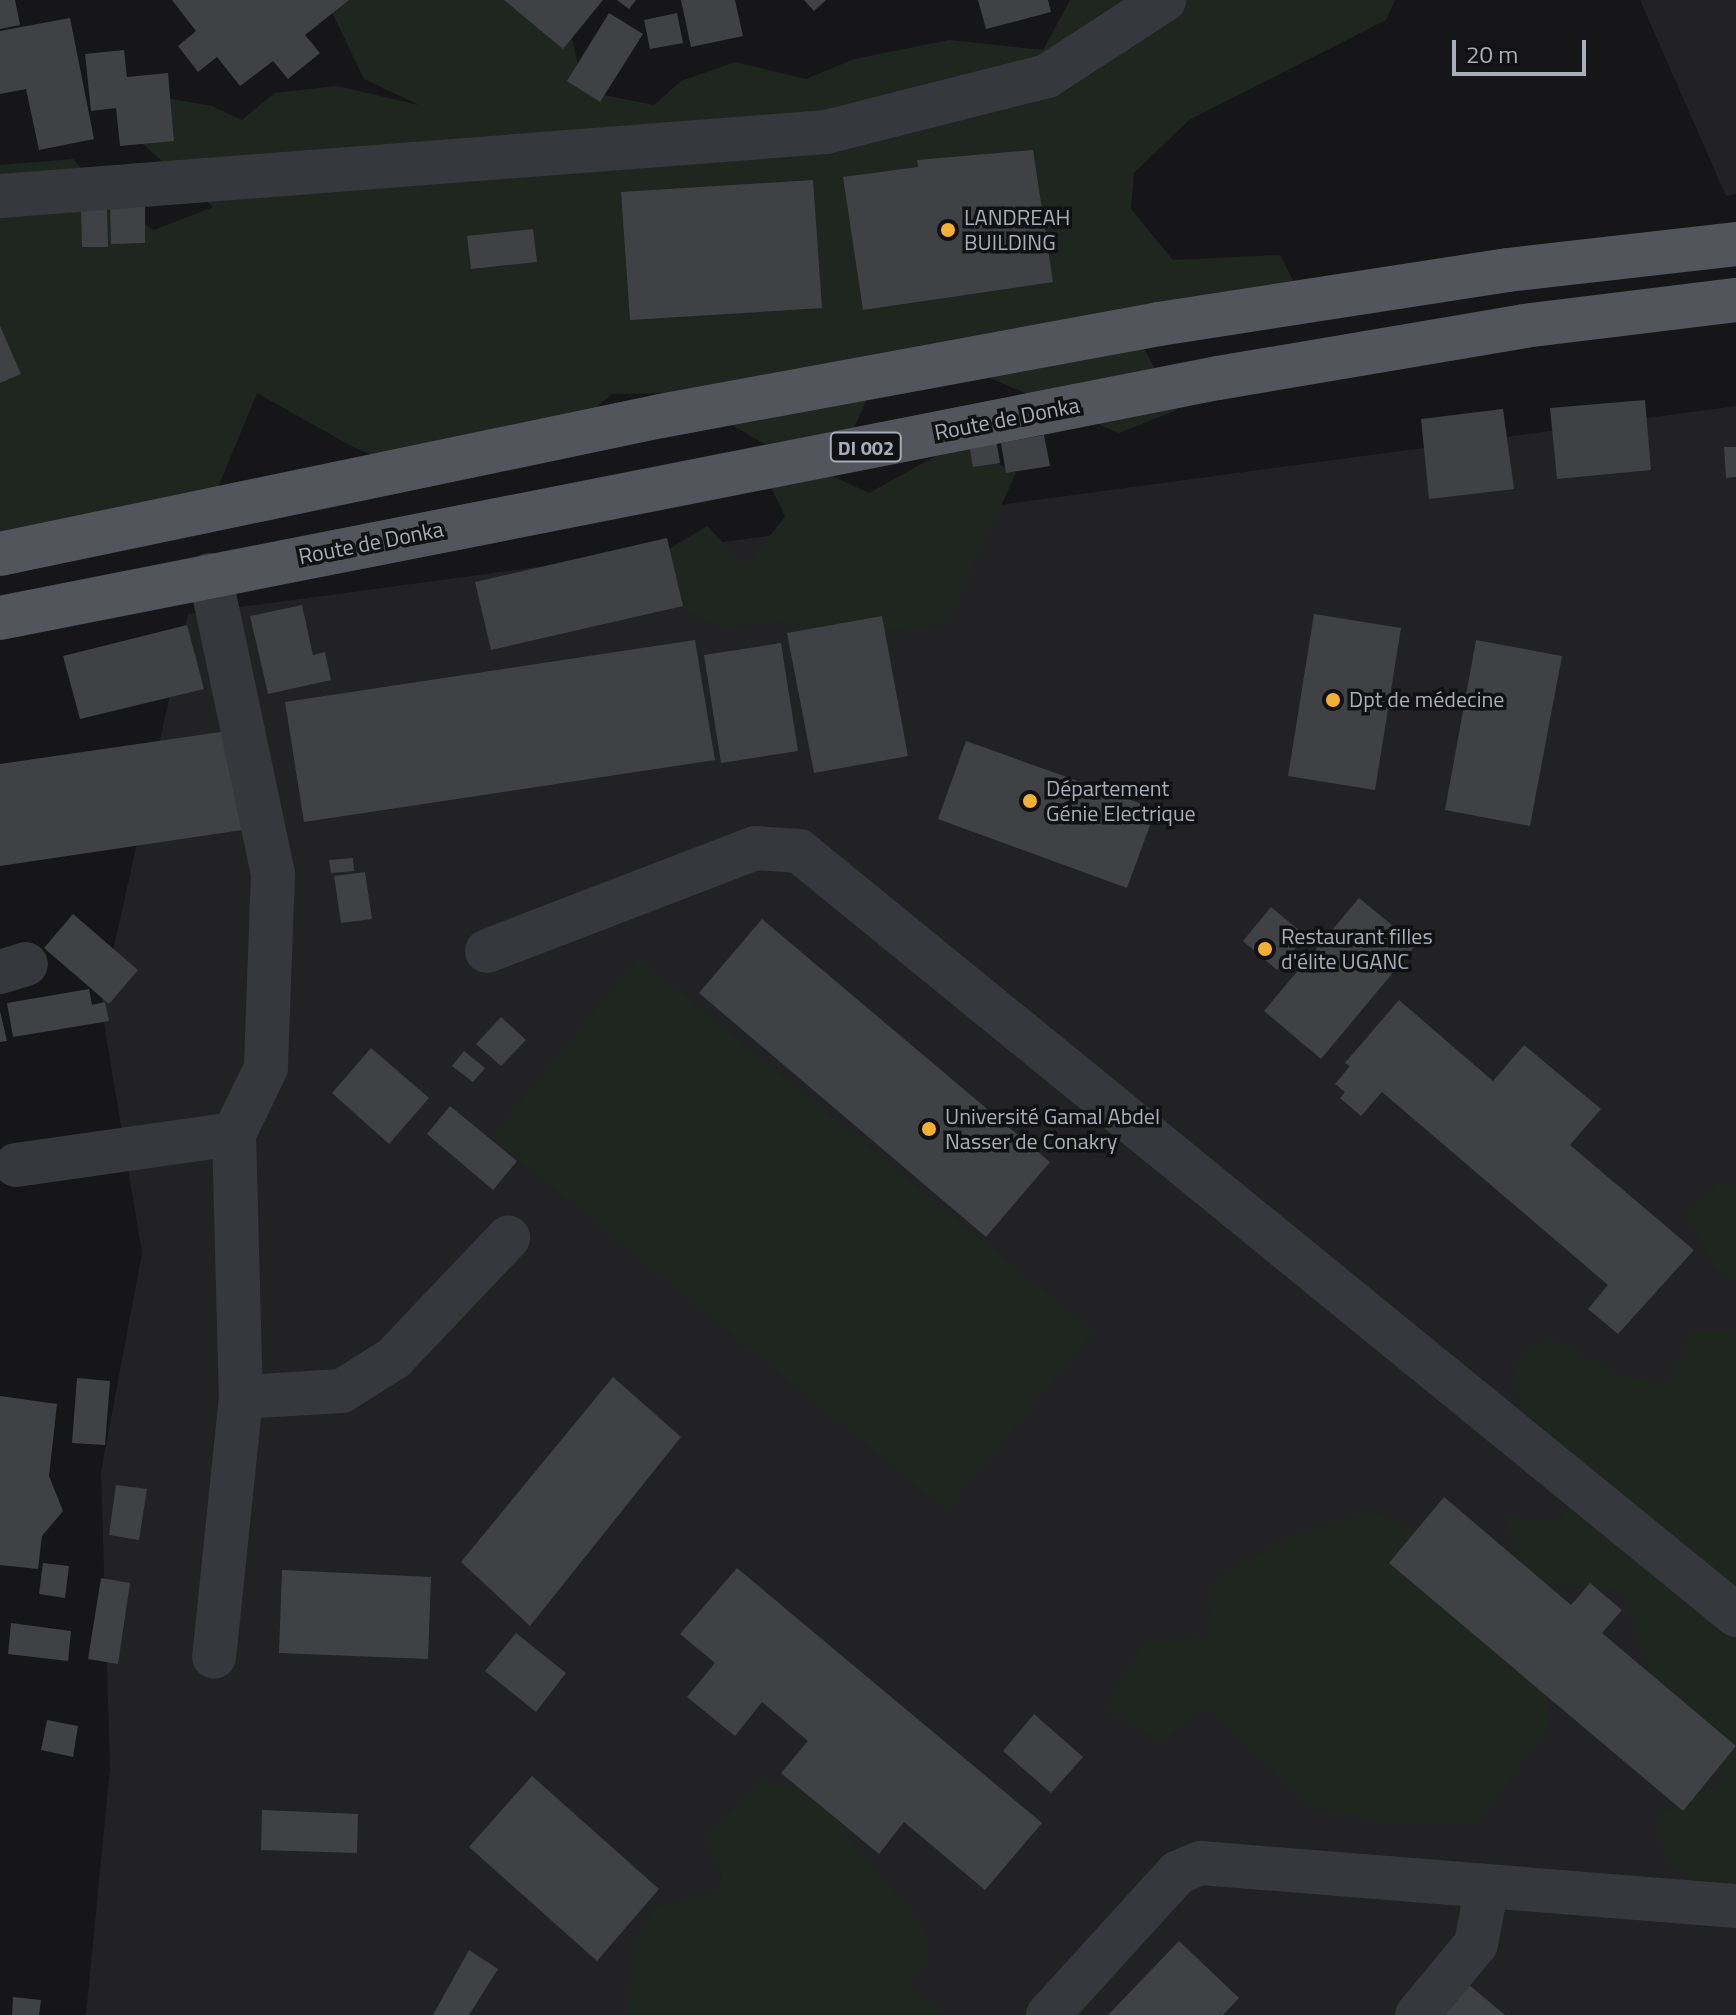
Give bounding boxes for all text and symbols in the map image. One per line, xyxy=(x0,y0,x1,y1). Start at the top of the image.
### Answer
scale bar xyxy=(1456,24,1590,74)
text: 20 m xyxy=(1466,36,1518,72)
place label: LANDREAH BUILDING xyxy=(964,204,1070,256)
marker: LANDREAH BUILDING xyxy=(939,221,957,239)
street label: Route de Donka xyxy=(932,392,1082,446)
road number: DI 002 xyxy=(828,431,904,463)
street label: Route de Donka xyxy=(296,516,446,570)
place label: Dpt de médecine xyxy=(1349,687,1504,713)
marker: Dpt de médecine xyxy=(1324,691,1342,709)
place label: Département Génie Electrique xyxy=(1046,775,1196,826)
marker: Département Génie Electrique xyxy=(1021,792,1039,810)
place label: Restaurant filles d'élite UGANC xyxy=(1281,923,1433,974)
marker: Restaurant filles d'élite UGANC xyxy=(1256,940,1274,958)
place label: Université Gamal Abdel Nasser de Conakry xyxy=(945,1103,1160,1154)
marker: Université Gamal Abdel Nasser de Conakry xyxy=(920,1120,938,1138)

